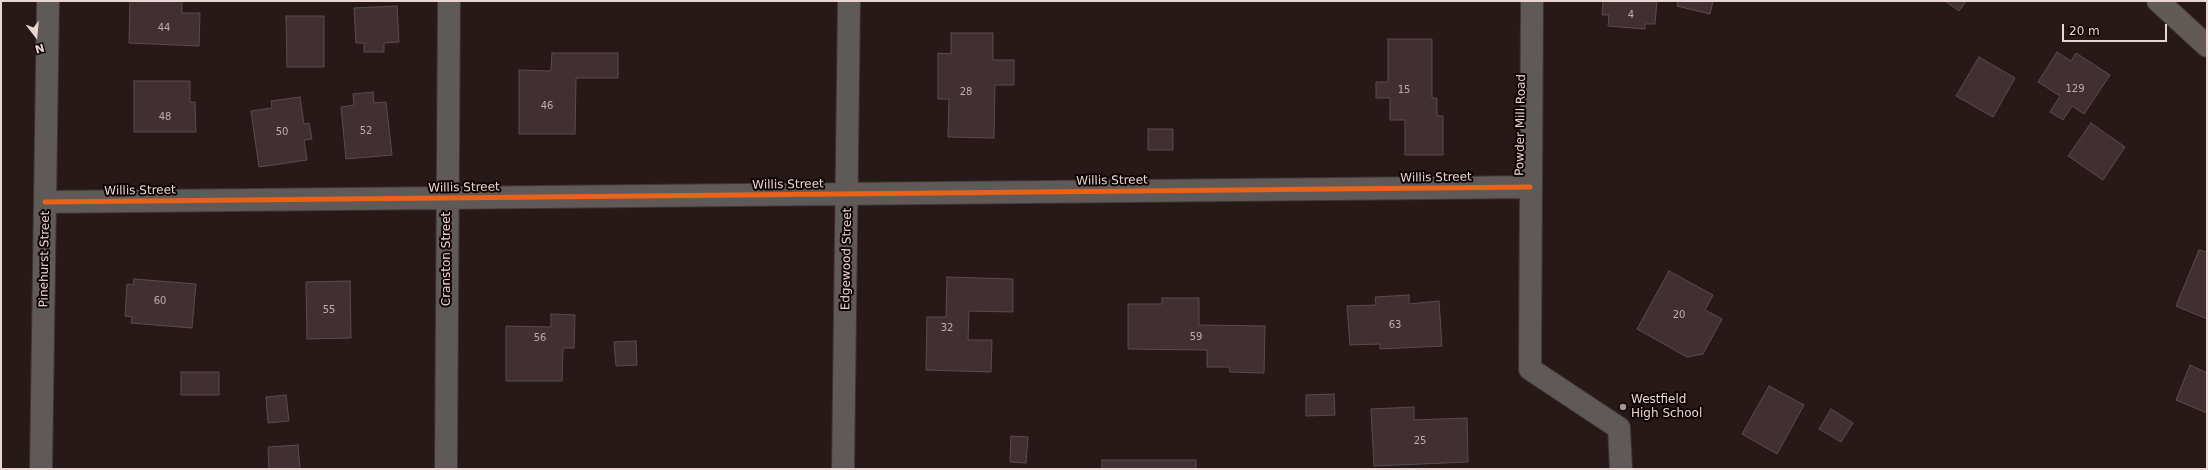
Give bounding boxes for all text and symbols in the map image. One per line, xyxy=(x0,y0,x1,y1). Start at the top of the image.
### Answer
house number: 4 xyxy=(1628,9,1634,21)
north arrow xyxy=(16,16,56,56)
scale bar xyxy=(2064,16,2169,42)
house number: 44 xyxy=(158,22,170,34)
text: 20 m xyxy=(2069,24,2100,38)
text: N xyxy=(33,40,46,56)
street label: Powder Mill Road xyxy=(1513,74,1529,176)
house number: 129 xyxy=(2065,83,2085,95)
house number: 15 xyxy=(1398,84,1410,96)
house number: 28 xyxy=(960,86,972,98)
house number: 46 xyxy=(541,100,553,112)
house number: 48 xyxy=(159,111,171,123)
house number: 52 xyxy=(360,125,372,137)
house number: 50 xyxy=(276,126,288,138)
street label: Willis Street xyxy=(1400,170,1472,186)
street label: Willis Street xyxy=(1076,173,1148,189)
street label: Willis Street xyxy=(752,177,824,193)
street label: Willis Street xyxy=(428,180,500,196)
street label: Willis Street xyxy=(104,183,176,199)
street label: Edgewood Street xyxy=(839,208,855,310)
street label: Pinehurst Street xyxy=(37,211,53,307)
street label: Cranston Street xyxy=(440,212,454,306)
house number: 60 xyxy=(154,295,166,307)
house number: 55 xyxy=(323,304,335,316)
house number: 20 xyxy=(1673,309,1685,321)
house number: 63 xyxy=(1389,319,1401,331)
house number: 32 xyxy=(941,322,953,334)
house number: 59 xyxy=(1190,331,1202,343)
house number: 56 xyxy=(534,332,546,344)
place label: Westfield High School xyxy=(1631,393,1702,421)
marker: Westfield High School xyxy=(1618,402,1628,412)
house number: 25 xyxy=(1414,435,1426,447)

